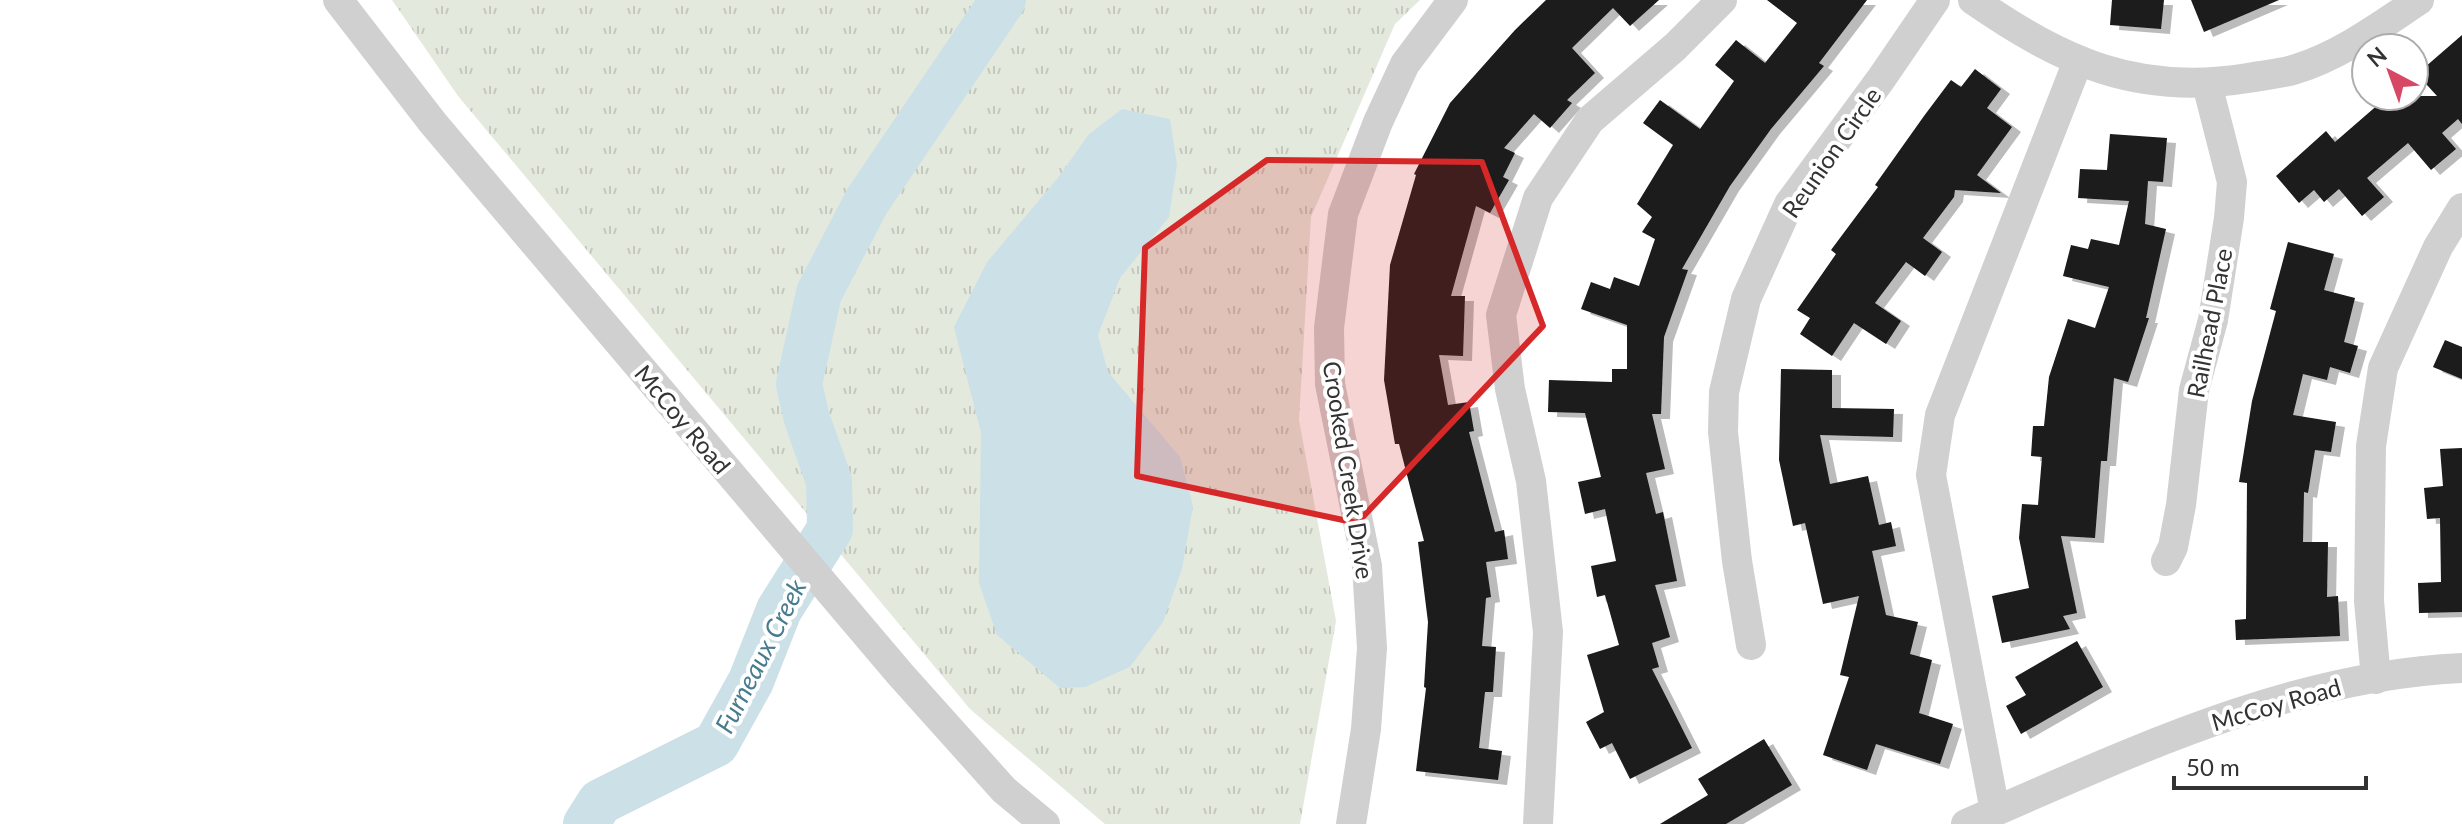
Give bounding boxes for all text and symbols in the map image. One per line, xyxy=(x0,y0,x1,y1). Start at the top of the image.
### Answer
north arrow xyxy=(2350,32,2430,112)
text: N xyxy=(2361,41,2392,72)
street label: Reunion Circle xyxy=(1775,81,1887,223)
street label: Railhead Place xyxy=(2180,246,2238,400)
street label: McCoy Road xyxy=(629,359,737,479)
street label: Crooked Creek Drive xyxy=(1317,359,1381,581)
water label: Furneaux Creek xyxy=(708,573,813,738)
street label: McCoy Road xyxy=(2208,672,2344,736)
scale bar xyxy=(2174,740,2366,790)
text: 50 m xyxy=(2186,752,2240,781)

